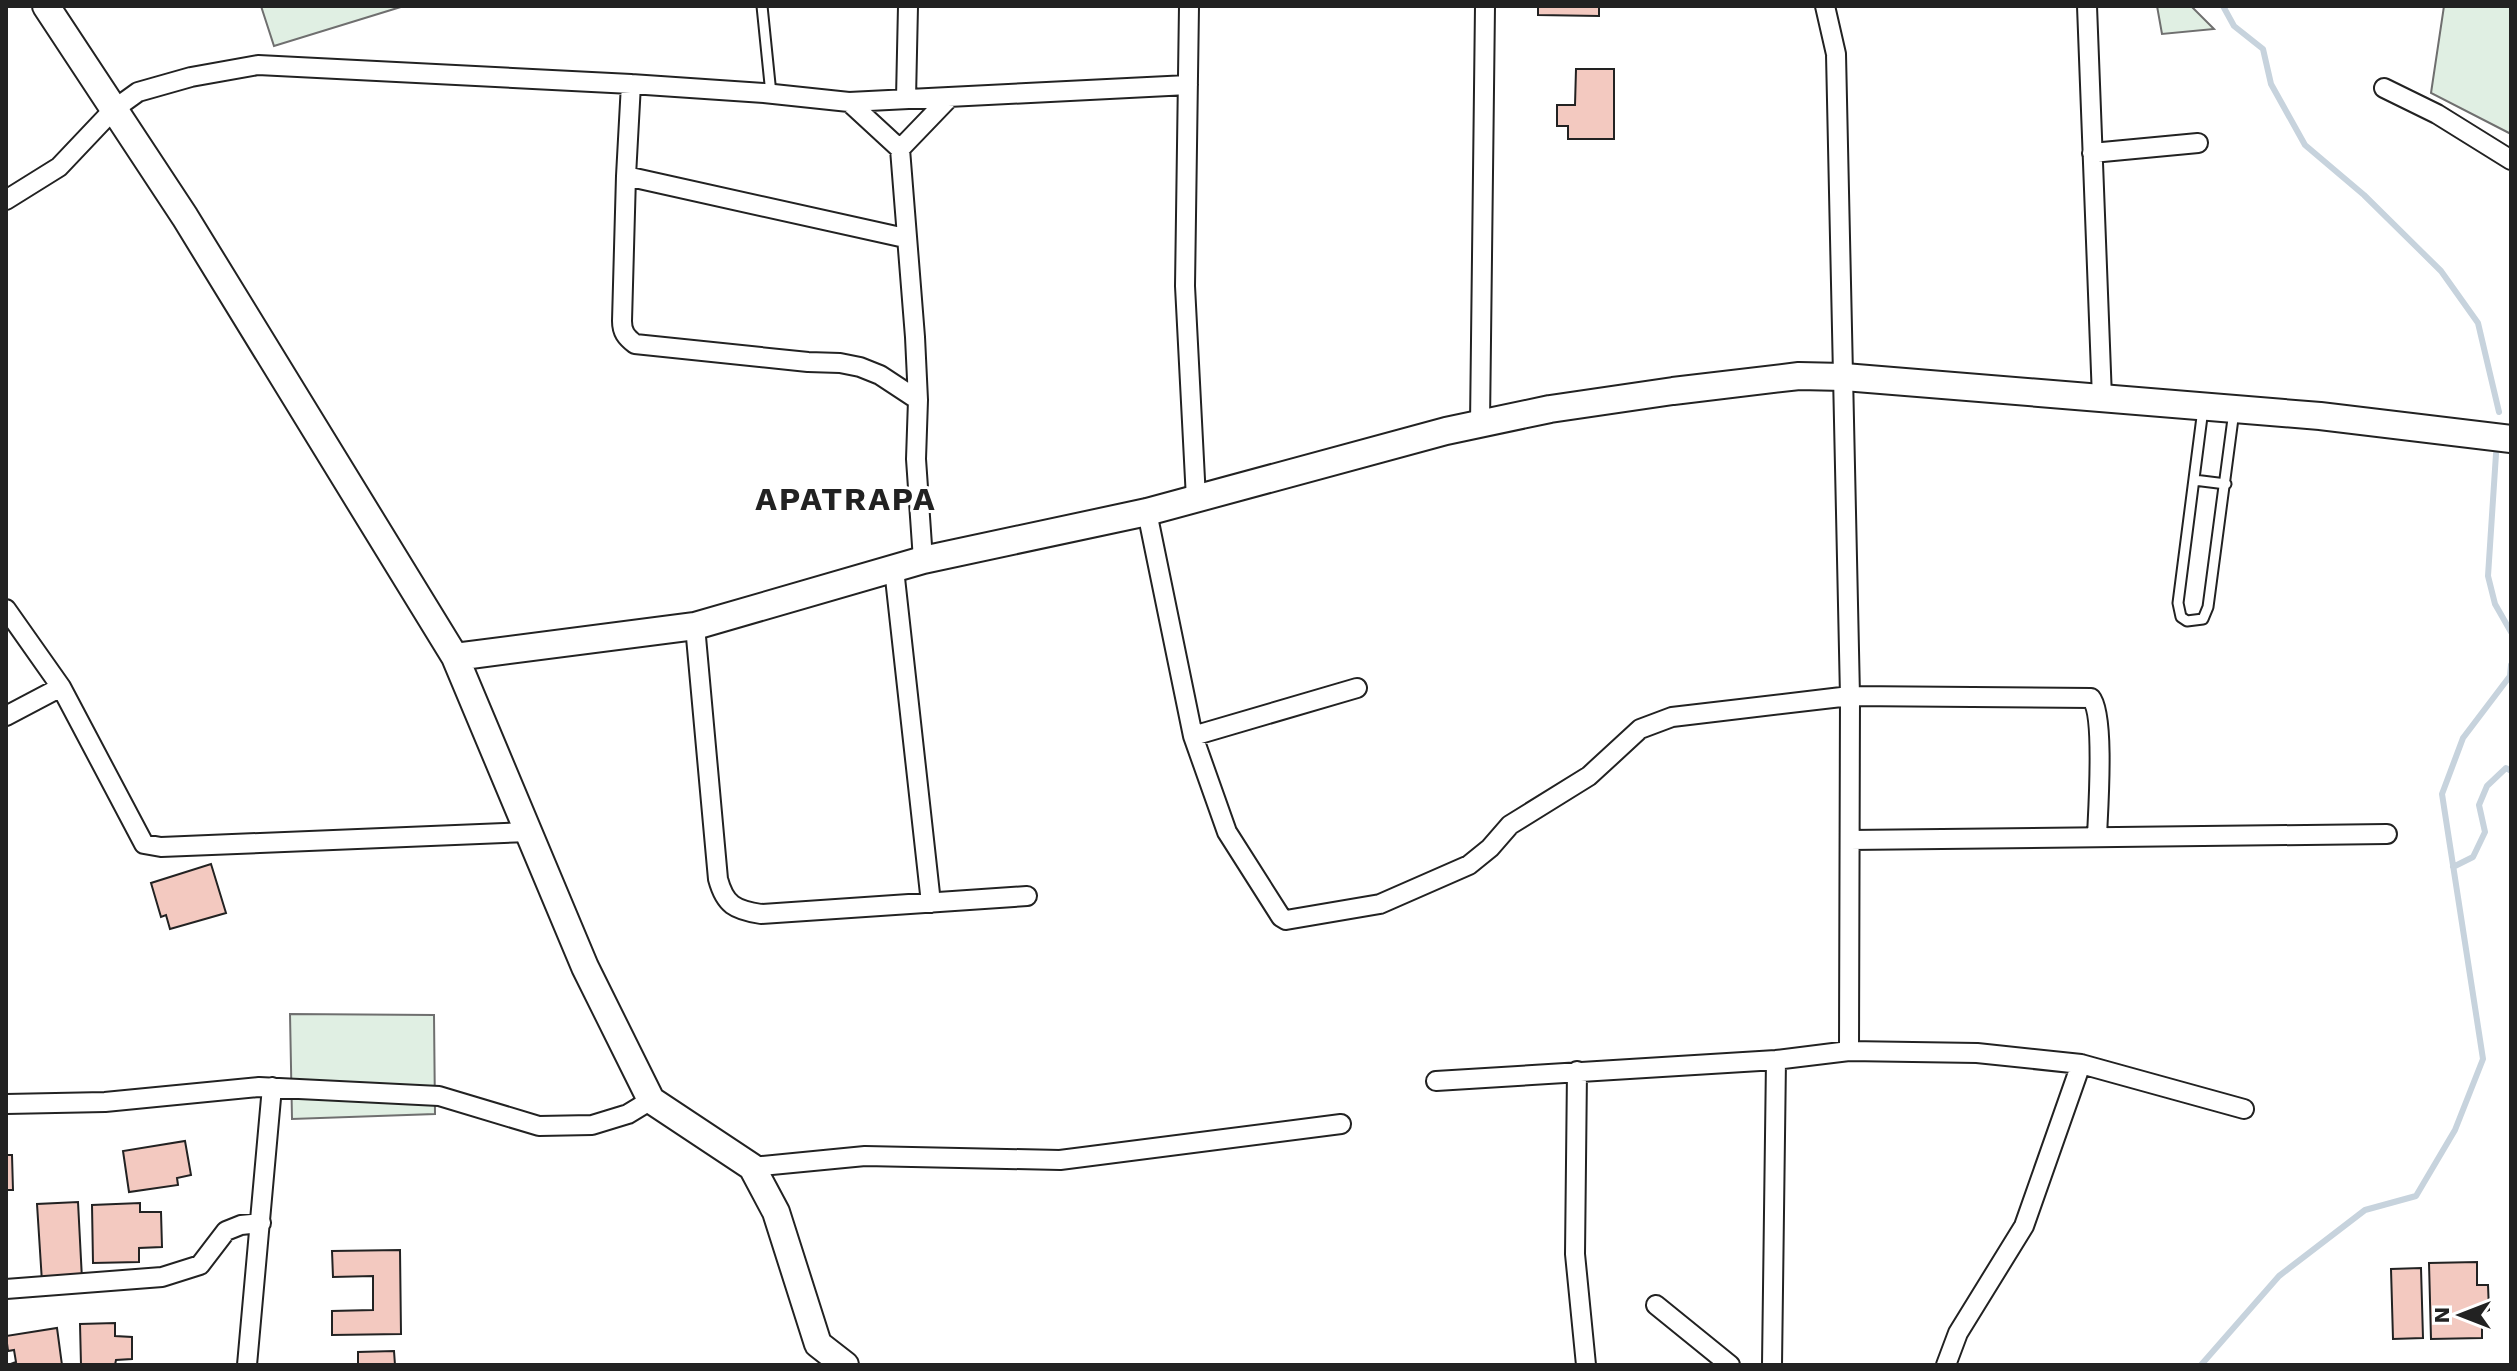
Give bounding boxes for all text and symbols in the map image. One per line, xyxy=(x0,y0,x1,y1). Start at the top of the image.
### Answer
district label: APATRAPA xyxy=(755,480,937,518)
north arrow xyxy=(2421,1275,2501,1355)
text: N xyxy=(2429,1307,2454,1323)

